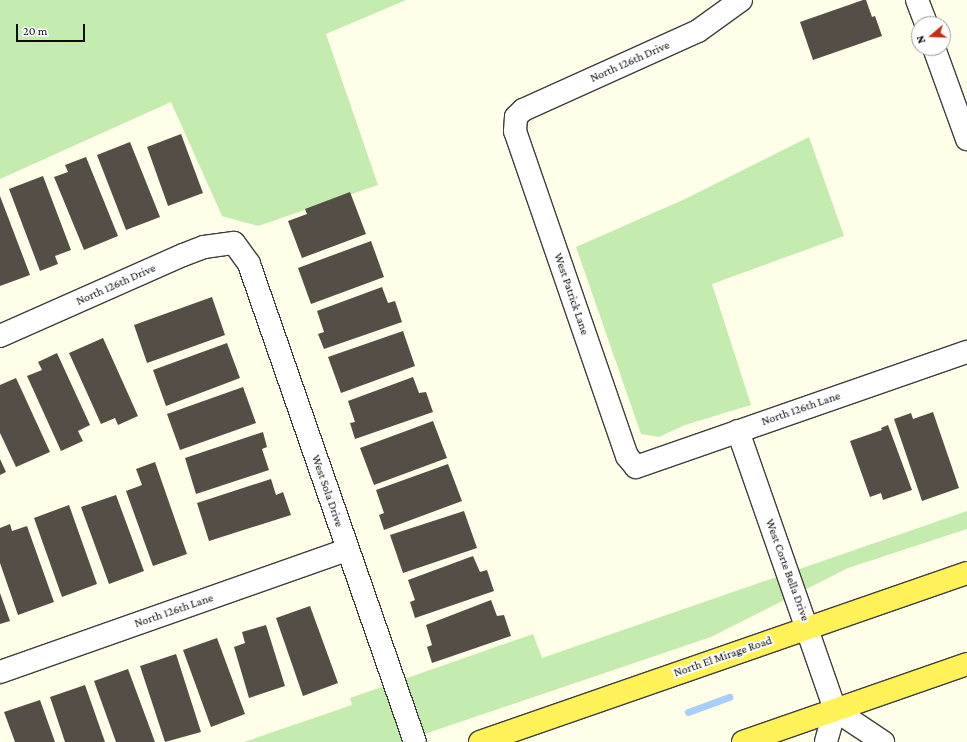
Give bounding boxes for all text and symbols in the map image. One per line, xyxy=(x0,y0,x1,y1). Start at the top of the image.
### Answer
scale bar xyxy=(18,16,87,42)
north arrow xyxy=(911,16,951,56)
text: 20 m xyxy=(23,24,47,38)
text: N xyxy=(914,34,927,45)
street label: North 126th Drive xyxy=(588,38,672,86)
street label: West Patrick Lane xyxy=(550,251,592,337)
street label: North 126th Drive xyxy=(74,261,158,309)
street label: North 126th Lane xyxy=(760,389,842,429)
street label: West Sola Drive xyxy=(308,453,346,529)
street label: West Corte Bella Drive xyxy=(762,517,812,623)
street label: North 126th Lane xyxy=(133,591,215,631)
street label: North El Mirage Road xyxy=(672,633,774,681)

